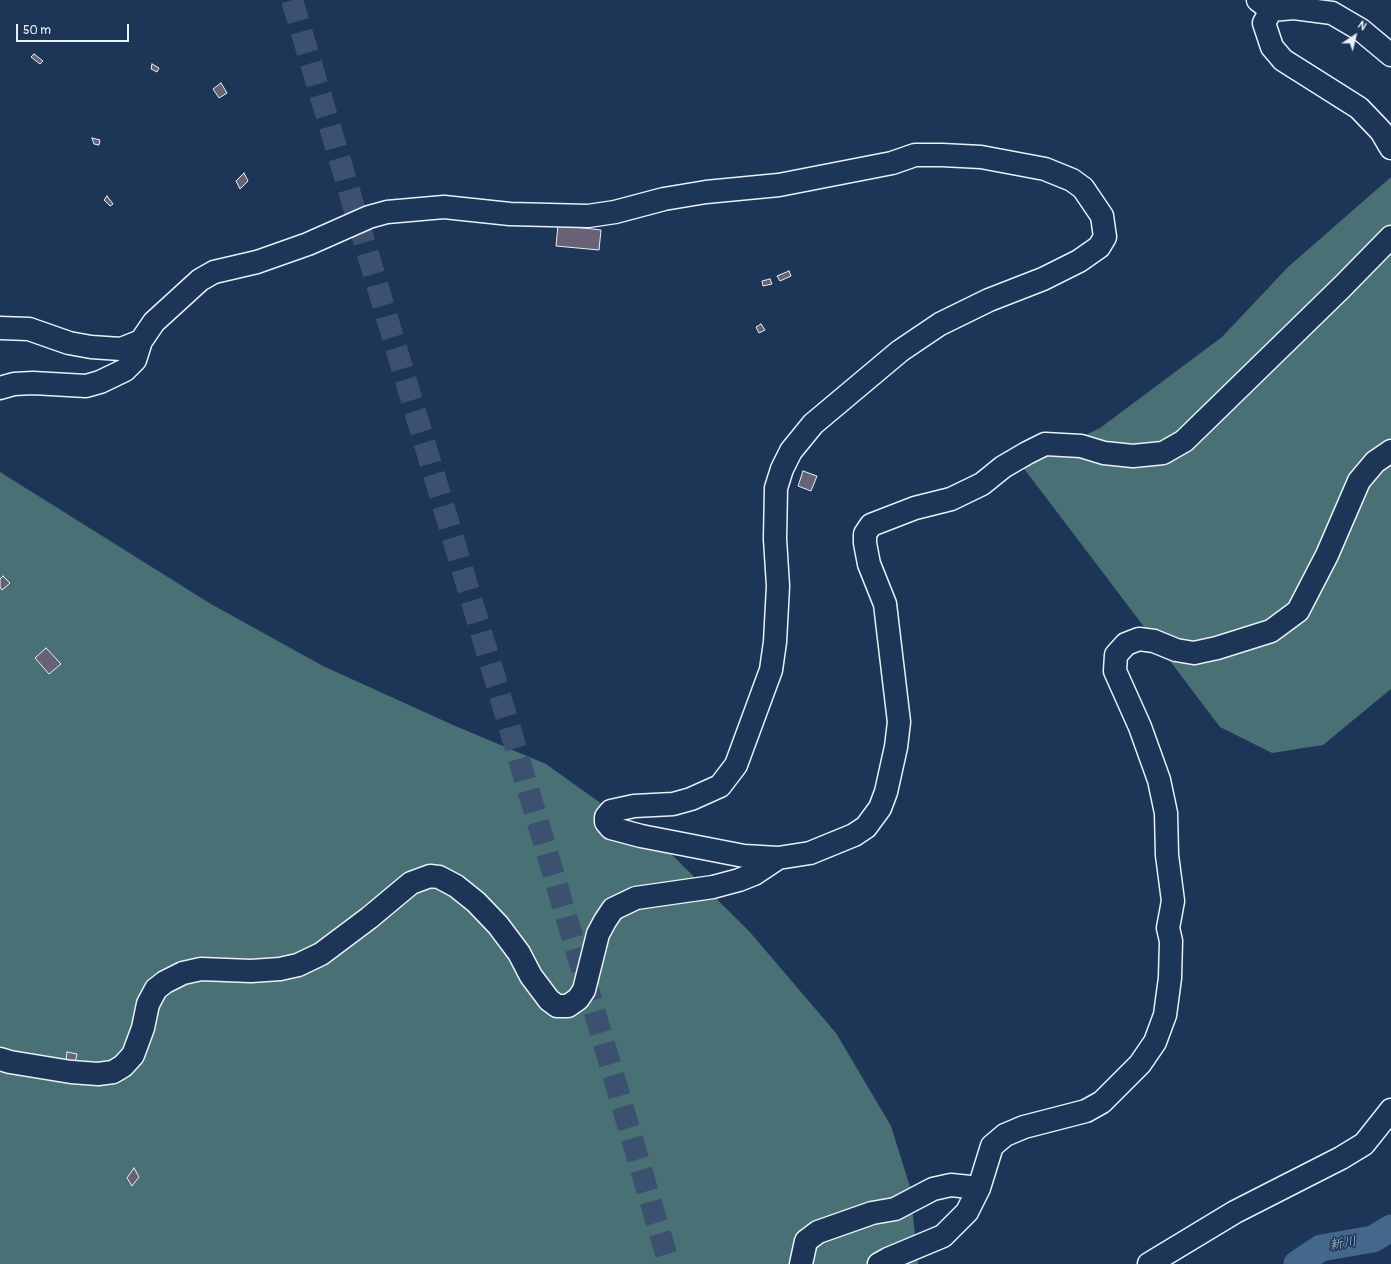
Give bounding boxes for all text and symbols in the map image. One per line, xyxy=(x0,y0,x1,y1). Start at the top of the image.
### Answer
scale bar xyxy=(18,16,131,42)
north arrow xyxy=(1335,16,1375,56)
text: N xyxy=(1355,18,1369,33)
text: 50 m xyxy=(23,23,51,38)
water label: 新川 xyxy=(1328,1233,1358,1255)

